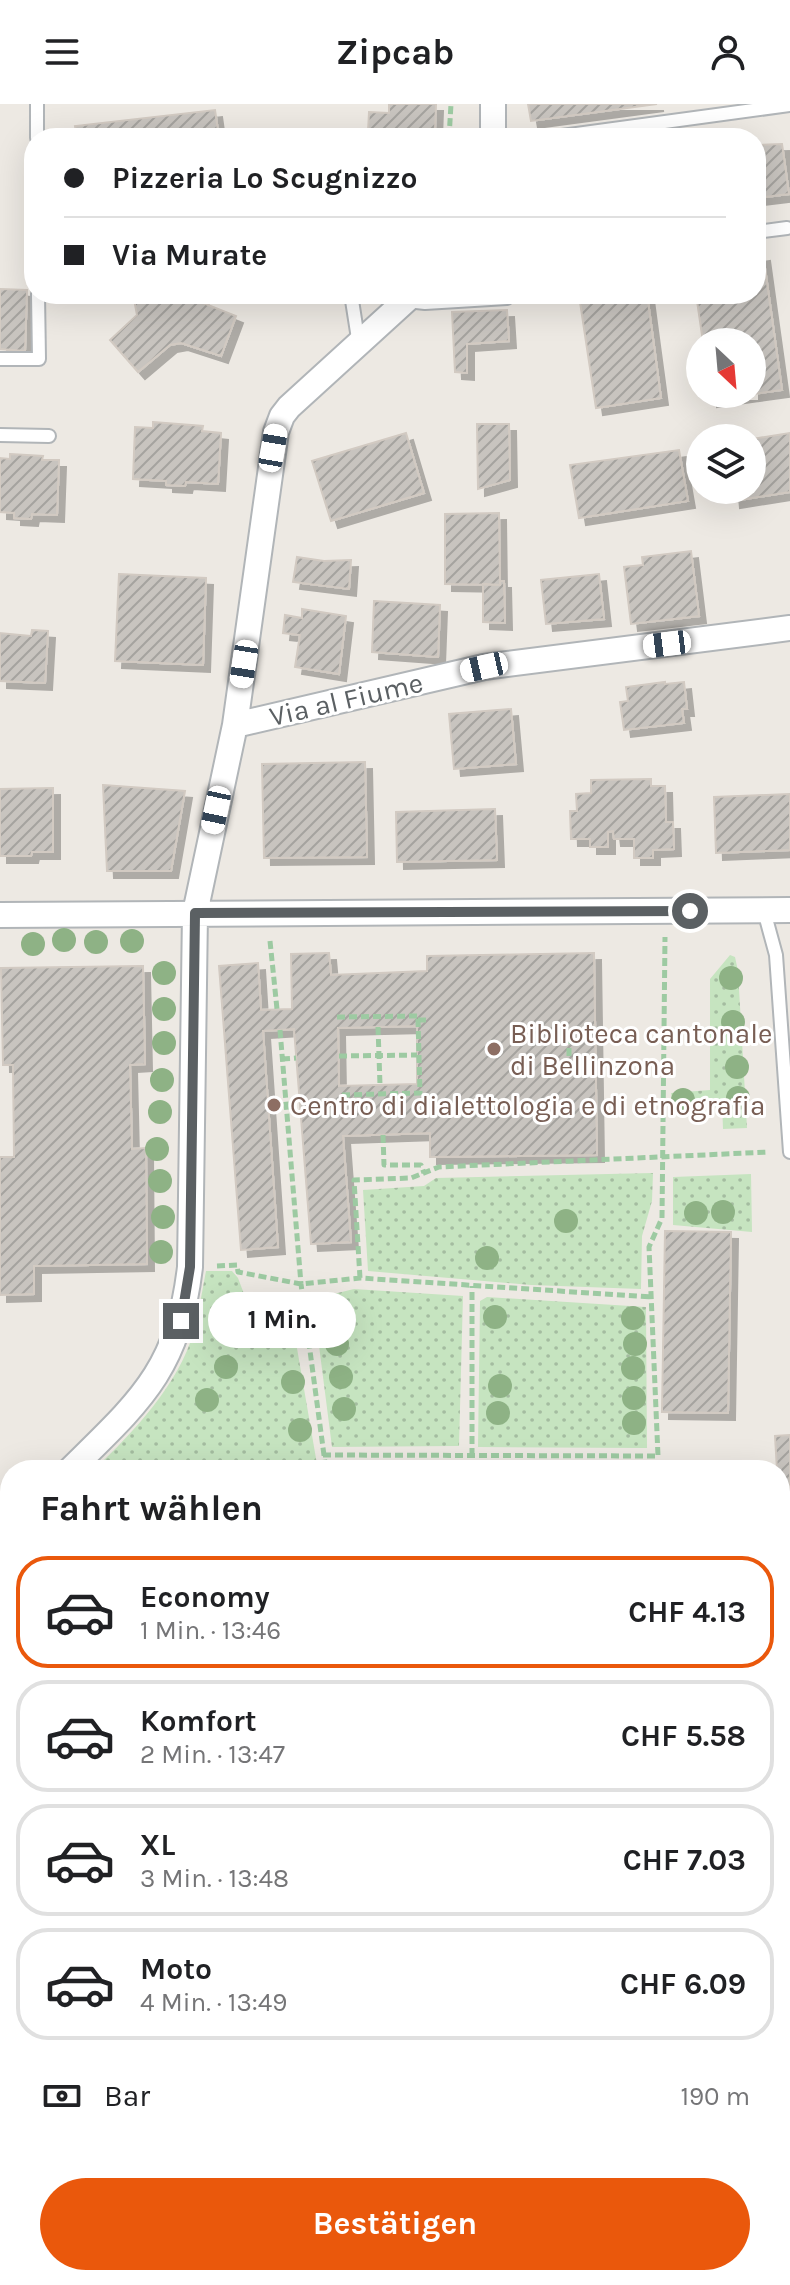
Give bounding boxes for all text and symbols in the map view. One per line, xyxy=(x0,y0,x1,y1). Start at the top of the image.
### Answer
icon: menu xyxy=(40,30,84,74)
icon: person xyxy=(706,30,750,74)
text: Zipcab xyxy=(336,31,454,73)
text: Pizzeria Lo Scugnizzo xyxy=(112,160,418,196)
text: Via Murate xyxy=(112,237,267,273)
north arrow xyxy=(686,328,766,408)
map controls xyxy=(686,328,766,504)
car xyxy=(257,422,289,474)
button: layers xyxy=(686,424,766,504)
car xyxy=(642,629,692,659)
car xyxy=(228,638,260,690)
car xyxy=(458,650,510,684)
street label: Via al Fiume xyxy=(266,666,426,733)
car xyxy=(199,784,233,836)
route start xyxy=(672,893,708,929)
place label: Biblioteca cantonale di Bellinzona xyxy=(510,1017,772,1082)
marker: Biblioteca cantonale di Bellinzona xyxy=(485,1040,503,1058)
place label: Centro di dialettologia e di etnografia xyxy=(290,1089,765,1122)
marker: Centro di dialettologia e di etnografia xyxy=(265,1096,283,1114)
callout: 1 Min. xyxy=(209,1293,357,1349)
route end xyxy=(163,1303,199,1339)
text: 1 Min. xyxy=(248,1304,316,1335)
text: Fahrt wählen xyxy=(40,1487,263,1529)
icon: car xyxy=(44,1576,116,1648)
text: Economy xyxy=(140,1579,270,1615)
text: CHF 4.13 xyxy=(628,1594,746,1630)
text: 1 Min. · 13:46 xyxy=(140,1615,281,1646)
icon: car xyxy=(44,1700,116,1772)
text: Komfort xyxy=(140,1703,257,1739)
text: CHF 5.58 xyxy=(621,1718,746,1754)
text: 2 Min. · 13:47 xyxy=(140,1739,285,1770)
icon: car xyxy=(44,1824,116,1896)
text: XL xyxy=(140,1827,175,1863)
text: CHF 7.03 xyxy=(623,1842,746,1878)
text: 3 Min. · 13:48 xyxy=(140,1863,289,1894)
icon: car xyxy=(44,1948,116,2020)
text: Moto xyxy=(140,1951,212,1987)
text: CHF 6.09 xyxy=(620,1966,746,2002)
text: 4 Min. · 13:49 xyxy=(140,1987,287,2018)
icon: cash xyxy=(40,2074,84,2118)
text: Bar xyxy=(104,2078,150,2114)
text: 190 m xyxy=(680,2081,750,2112)
button: Bestätigen xyxy=(40,2178,750,2270)

